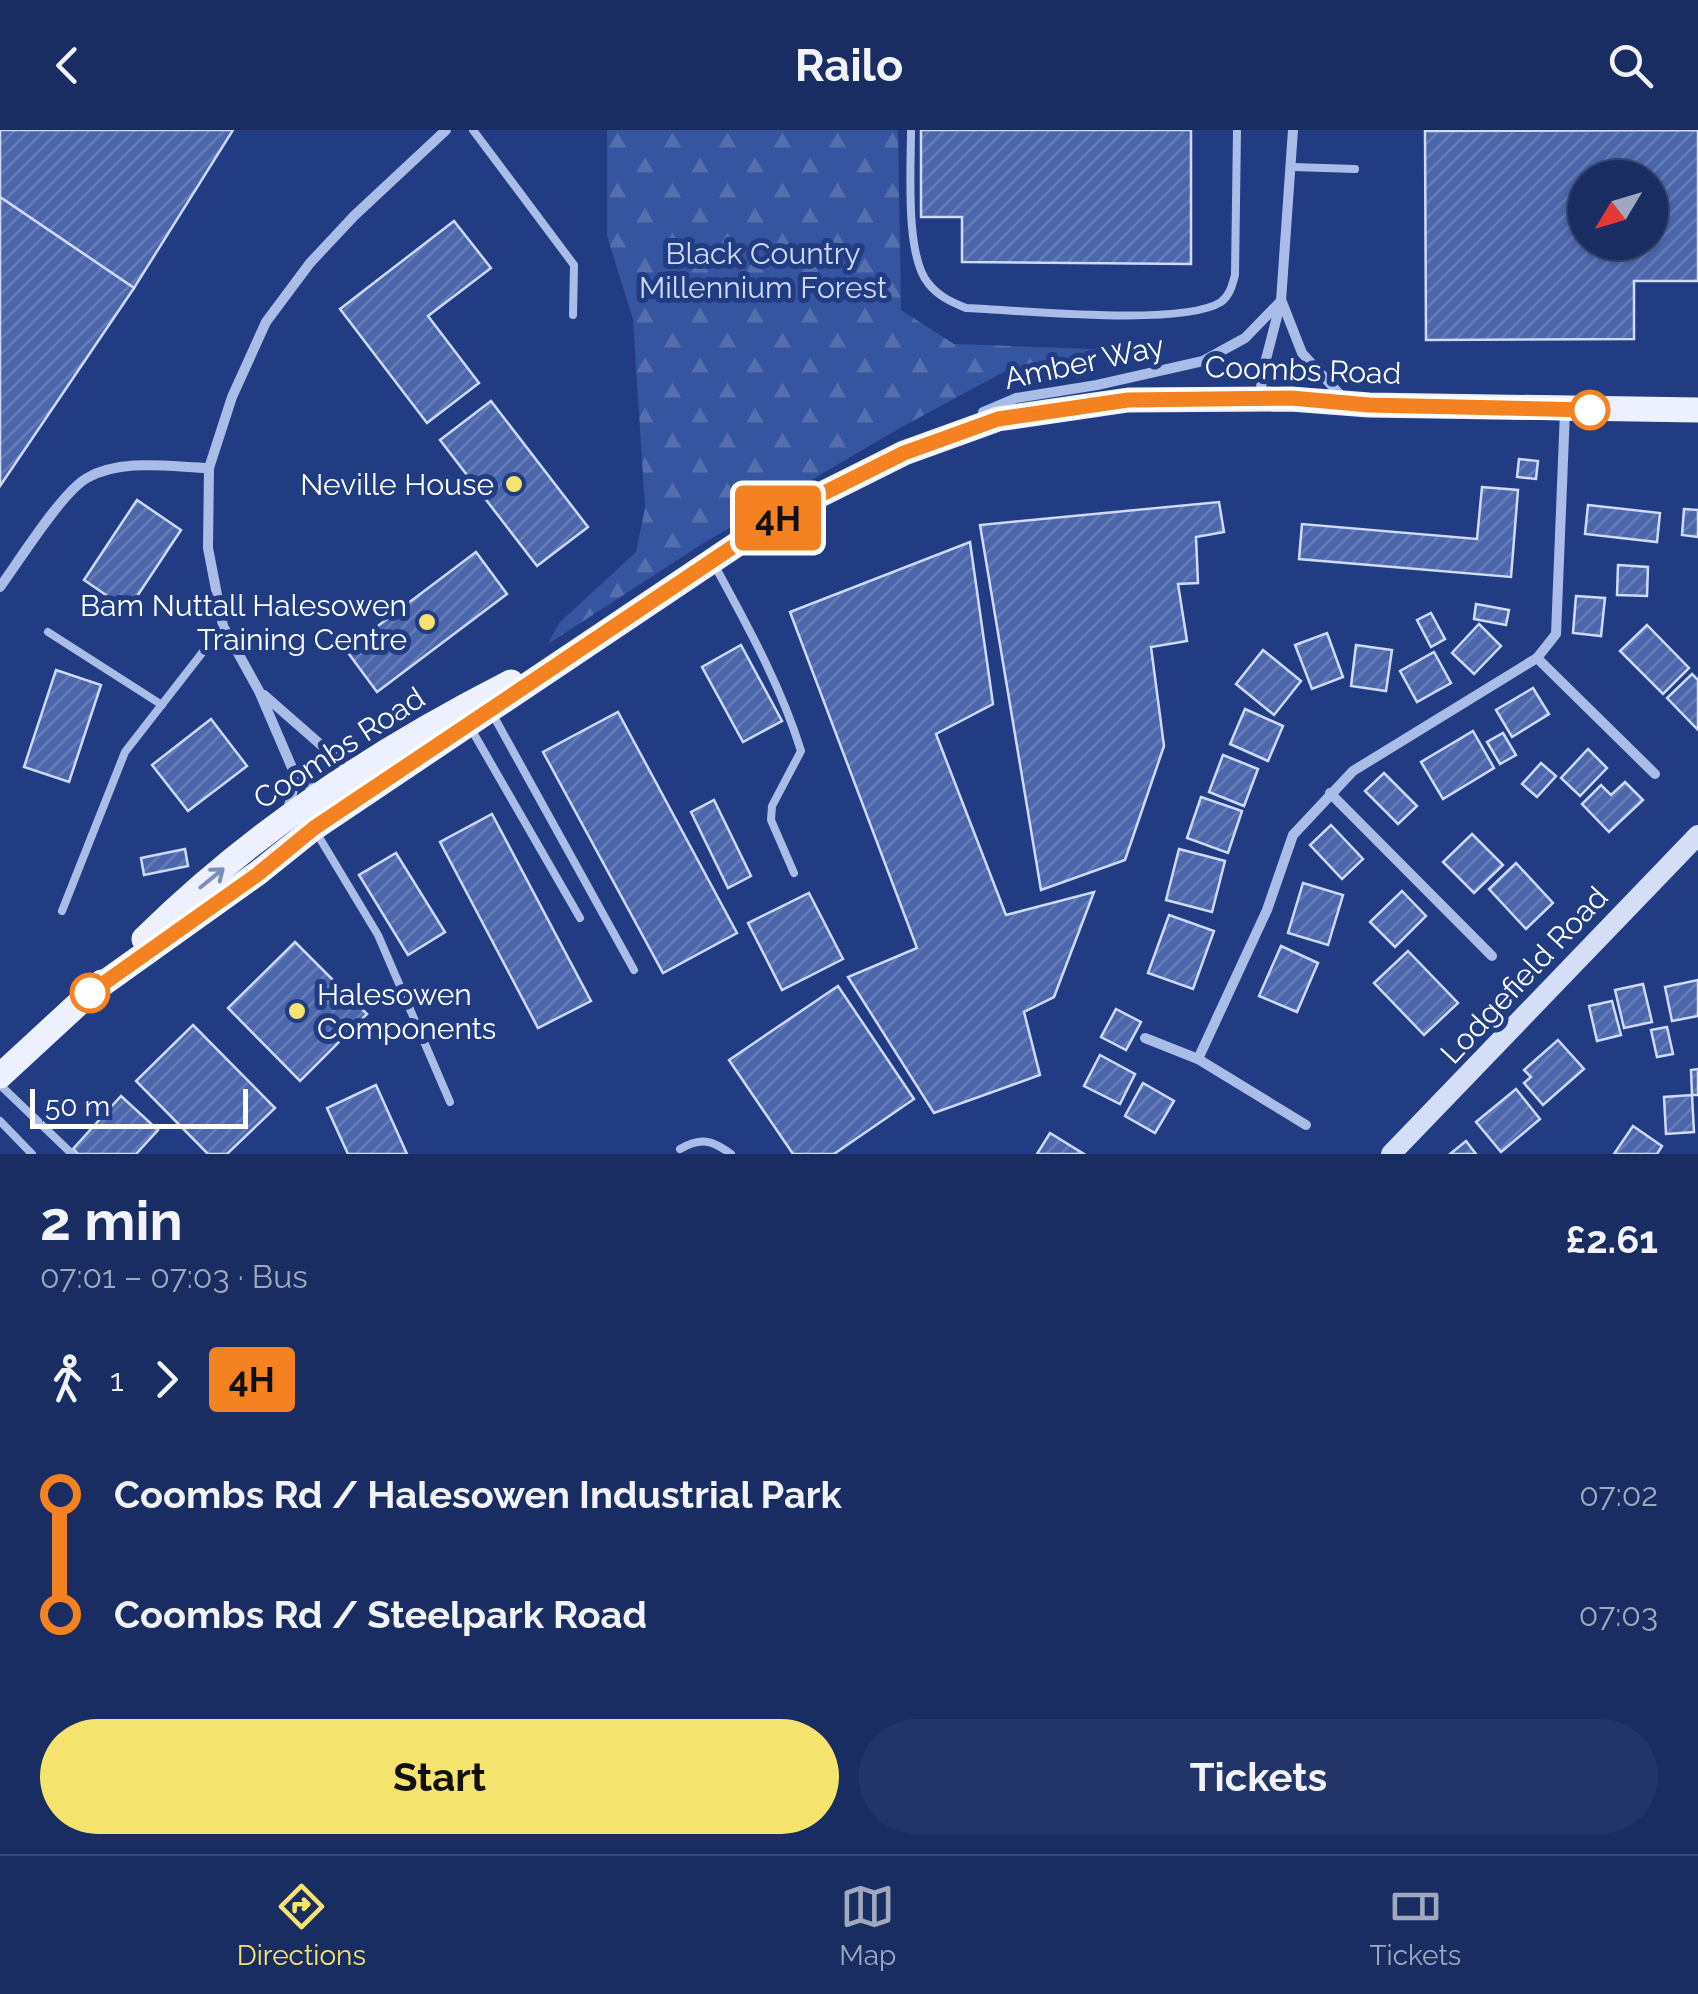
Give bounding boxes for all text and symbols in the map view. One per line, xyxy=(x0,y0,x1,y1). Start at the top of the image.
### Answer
icon: back xyxy=(40,38,95,93)
icon: search xyxy=(1603,38,1658,93)
text: Railo xyxy=(795,39,903,92)
north arrow xyxy=(1568,160,1668,260)
map controls xyxy=(1568,160,1668,260)
park label: Black Country Millennium Forest xyxy=(639,236,887,305)
street label: Amber Way xyxy=(1001,328,1167,396)
street label: Coombs Road xyxy=(1204,349,1402,391)
unlabelled marker xyxy=(1571,391,1609,429)
place label: Neville House xyxy=(300,467,494,502)
marker: Neville House xyxy=(503,473,525,495)
line badge: 4H xyxy=(733,486,823,550)
text: 4H xyxy=(755,498,801,539)
place label: Bam Nuttall Halesowen Training Centre xyxy=(80,588,407,657)
marker: Bam Nuttall Halesowen Training Centre xyxy=(416,611,438,633)
street label: Coombs Road xyxy=(247,680,431,816)
one-way arrow xyxy=(198,867,224,889)
street label: Lodgefield Road xyxy=(1433,879,1615,1071)
unlabelled marker xyxy=(71,974,109,1012)
place label: Halesowen Components xyxy=(317,977,496,1046)
marker: Halesowen Components xyxy=(286,1000,308,1022)
scale bar xyxy=(30,1084,248,1128)
text: 50 m xyxy=(45,1090,110,1123)
text: 2 min xyxy=(40,1188,183,1253)
text: £2.61 xyxy=(1565,1217,1658,1262)
text: 07:01 – 07:03 · Bus xyxy=(40,1258,308,1295)
icon: walk xyxy=(40,1352,95,1407)
icon: forward xyxy=(139,1352,194,1407)
text: 4H xyxy=(229,1359,275,1400)
text: 1 xyxy=(110,1361,124,1398)
text: Coombs Rd / Halesowen Industrial Park xyxy=(114,1472,842,1517)
text: 07:02 xyxy=(1579,1476,1658,1513)
text: Coombs Rd / Steelpark Road xyxy=(114,1592,647,1637)
text: 07:03 xyxy=(1579,1596,1658,1633)
button: Start xyxy=(40,1719,839,1834)
button: Tickets xyxy=(859,1719,1658,1834)
tab: Directions xyxy=(237,1879,366,1972)
tab: Map xyxy=(839,1879,896,1972)
tab: Tickets xyxy=(1369,1879,1461,1972)

